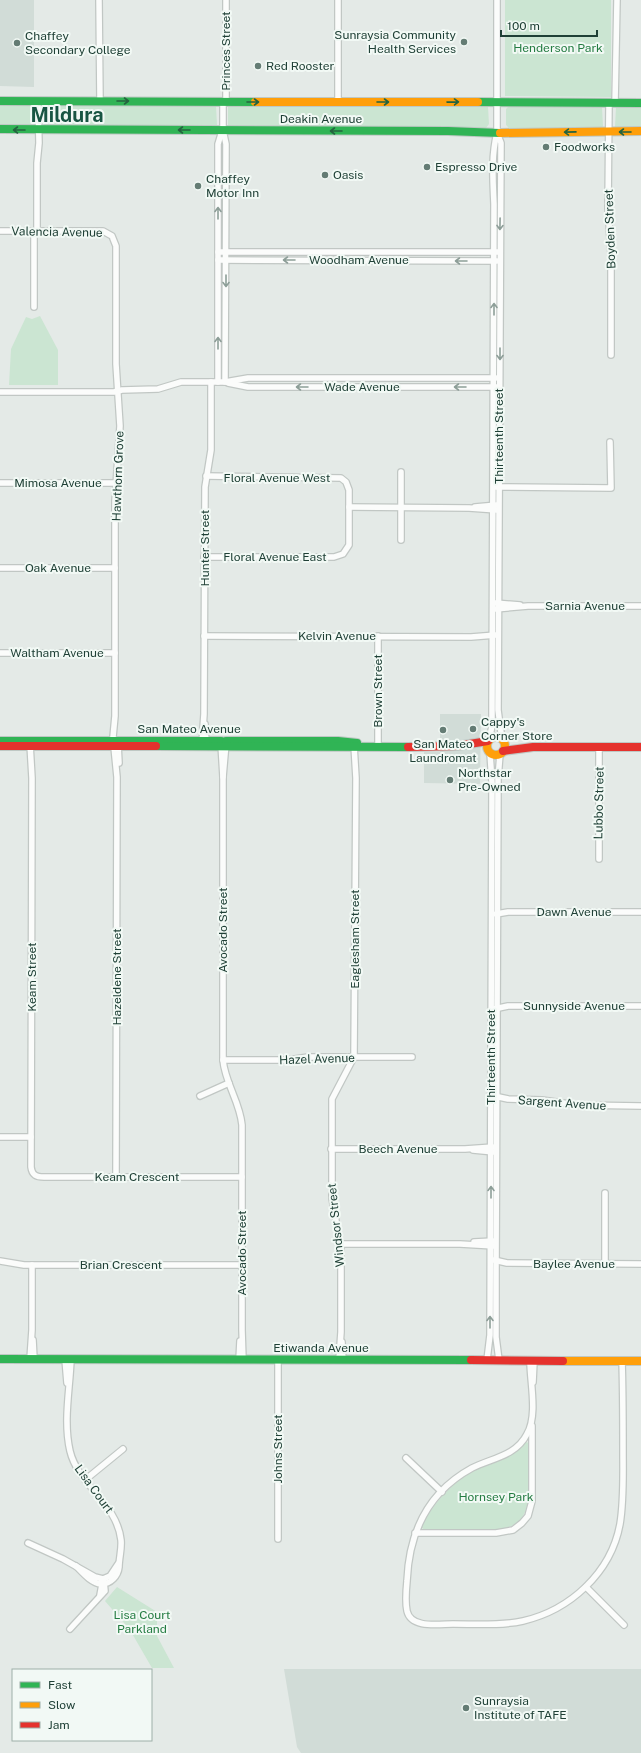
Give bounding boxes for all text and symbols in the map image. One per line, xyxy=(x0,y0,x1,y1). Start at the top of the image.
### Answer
street label: Princes Street xyxy=(219,11,233,91)
scale bar xyxy=(501,12,597,38)
text: 100 m xyxy=(507,19,540,33)
place label: Sunraysia Community Health Services xyxy=(334,28,457,56)
place label: Chaffey Secondary College xyxy=(25,29,131,57)
marker: Sunraysia Community Health Services xyxy=(459,37,469,47)
marker: Chaffey Secondary College xyxy=(12,38,22,48)
park label: Henderson Park xyxy=(513,41,603,55)
place label: Red Rooster xyxy=(266,59,334,73)
marker: Red Rooster xyxy=(253,61,263,71)
one-way arrow xyxy=(116,97,129,105)
one-way arrow xyxy=(246,98,259,106)
one-way arrow xyxy=(376,98,389,106)
one-way arrow xyxy=(446,98,459,106)
district label: Mildura xyxy=(30,103,104,127)
street label: Deakin Avenue xyxy=(280,112,362,126)
one-way arrow xyxy=(13,126,26,133)
one-way arrow xyxy=(178,126,191,134)
one-way arrow xyxy=(330,127,343,135)
one-way arrow xyxy=(564,128,577,136)
one-way arrow xyxy=(619,128,632,136)
place label: Foodworks xyxy=(554,140,615,154)
marker: Foodworks xyxy=(541,142,551,152)
place label: Espresso Drive xyxy=(435,160,518,174)
marker: Espresso Drive xyxy=(422,162,432,172)
place label: Oasis xyxy=(333,168,363,182)
marker: Oasis xyxy=(320,170,330,180)
place label: Chaffey Motor Inn xyxy=(206,172,259,200)
marker: Chaffey Motor Inn xyxy=(193,181,203,191)
street label: Boyden Street xyxy=(602,188,618,269)
one-way arrow xyxy=(214,207,222,220)
one-way arrow xyxy=(496,217,504,230)
street label: Valencia Avenue xyxy=(11,224,103,240)
street label: Woodham Avenue xyxy=(309,253,409,267)
one-way arrow xyxy=(283,256,296,264)
one-way arrow xyxy=(455,257,468,265)
one-way arrow xyxy=(222,274,230,287)
one-way arrow xyxy=(490,303,498,316)
one-way arrow xyxy=(214,337,222,350)
one-way arrow xyxy=(496,347,504,360)
street label: Wade Avenue xyxy=(324,380,400,394)
one-way arrow xyxy=(296,383,309,391)
one-way arrow xyxy=(454,383,467,391)
street label: Thirteenth Street xyxy=(492,388,506,484)
street label: Hawthorn Grove xyxy=(109,430,127,522)
street label: Floral Avenue West xyxy=(224,471,331,485)
street label: Mimosa Avenue xyxy=(14,476,102,490)
street label: Hunter Street xyxy=(198,509,212,586)
street label: Floral Avenue East xyxy=(223,550,327,564)
street label: Oak Avenue xyxy=(25,561,91,575)
street label: Sarnia Avenue xyxy=(545,599,625,613)
street label: Kelvin Avenue xyxy=(298,629,376,643)
street label: Waltham Avenue xyxy=(10,646,104,660)
street label: Brown Street xyxy=(371,654,385,728)
place label: Cappy's Corner Store xyxy=(481,715,553,743)
street label: San Mateo Avenue xyxy=(137,722,241,736)
marker: Cappy's Corner Store xyxy=(468,724,478,734)
marker: San Mateo Laundromat xyxy=(438,725,448,735)
place label: San Mateo Laundromat xyxy=(409,737,477,765)
place label: Northstar Pre-Owned xyxy=(458,766,521,794)
street label: Lubbo Street xyxy=(591,766,607,840)
marker: Northstar Pre-Owned xyxy=(445,775,455,785)
street label: Avocado Street xyxy=(216,887,230,973)
street label: Eaglesham Street xyxy=(348,889,362,989)
street label: Dawn Avenue xyxy=(536,905,612,919)
street label: Hazeldene Street xyxy=(110,928,124,1026)
street label: Keam Street xyxy=(25,942,39,1012)
street label: Sunnyside Avenue xyxy=(523,999,625,1013)
street label: Thirteenth Street xyxy=(484,1009,498,1105)
street label: Hazel Avenue xyxy=(279,1051,355,1067)
street label: Sargent Avenue xyxy=(517,1093,607,1113)
street label: Beech Avenue xyxy=(358,1142,438,1156)
street label: Keam Crescent xyxy=(95,1170,180,1184)
street label: Windsor Street xyxy=(325,1182,347,1268)
one-way arrow xyxy=(487,1186,495,1199)
street label: Avocado Street xyxy=(235,1210,249,1296)
street label: Baylee Avenue xyxy=(533,1257,615,1271)
street label: Brian Crescent xyxy=(80,1258,163,1272)
one-way arrow xyxy=(486,1316,494,1329)
street label: Etiwanda Avenue xyxy=(273,1341,369,1355)
street label: Johns Street xyxy=(271,1414,285,1484)
street label: Lisa Court xyxy=(72,1462,117,1516)
park label: Hornsey Park xyxy=(458,1490,534,1504)
park label: Lisa Court Parkland xyxy=(114,1608,171,1636)
legend xyxy=(12,1669,152,1741)
text: Fast xyxy=(48,1678,73,1692)
place label: Sunraysia Institute of TAFE xyxy=(474,1694,567,1722)
text: Slow xyxy=(48,1698,76,1712)
marker: Sunraysia Institute of TAFE xyxy=(461,1703,471,1713)
text: Jam xyxy=(48,1718,70,1732)

